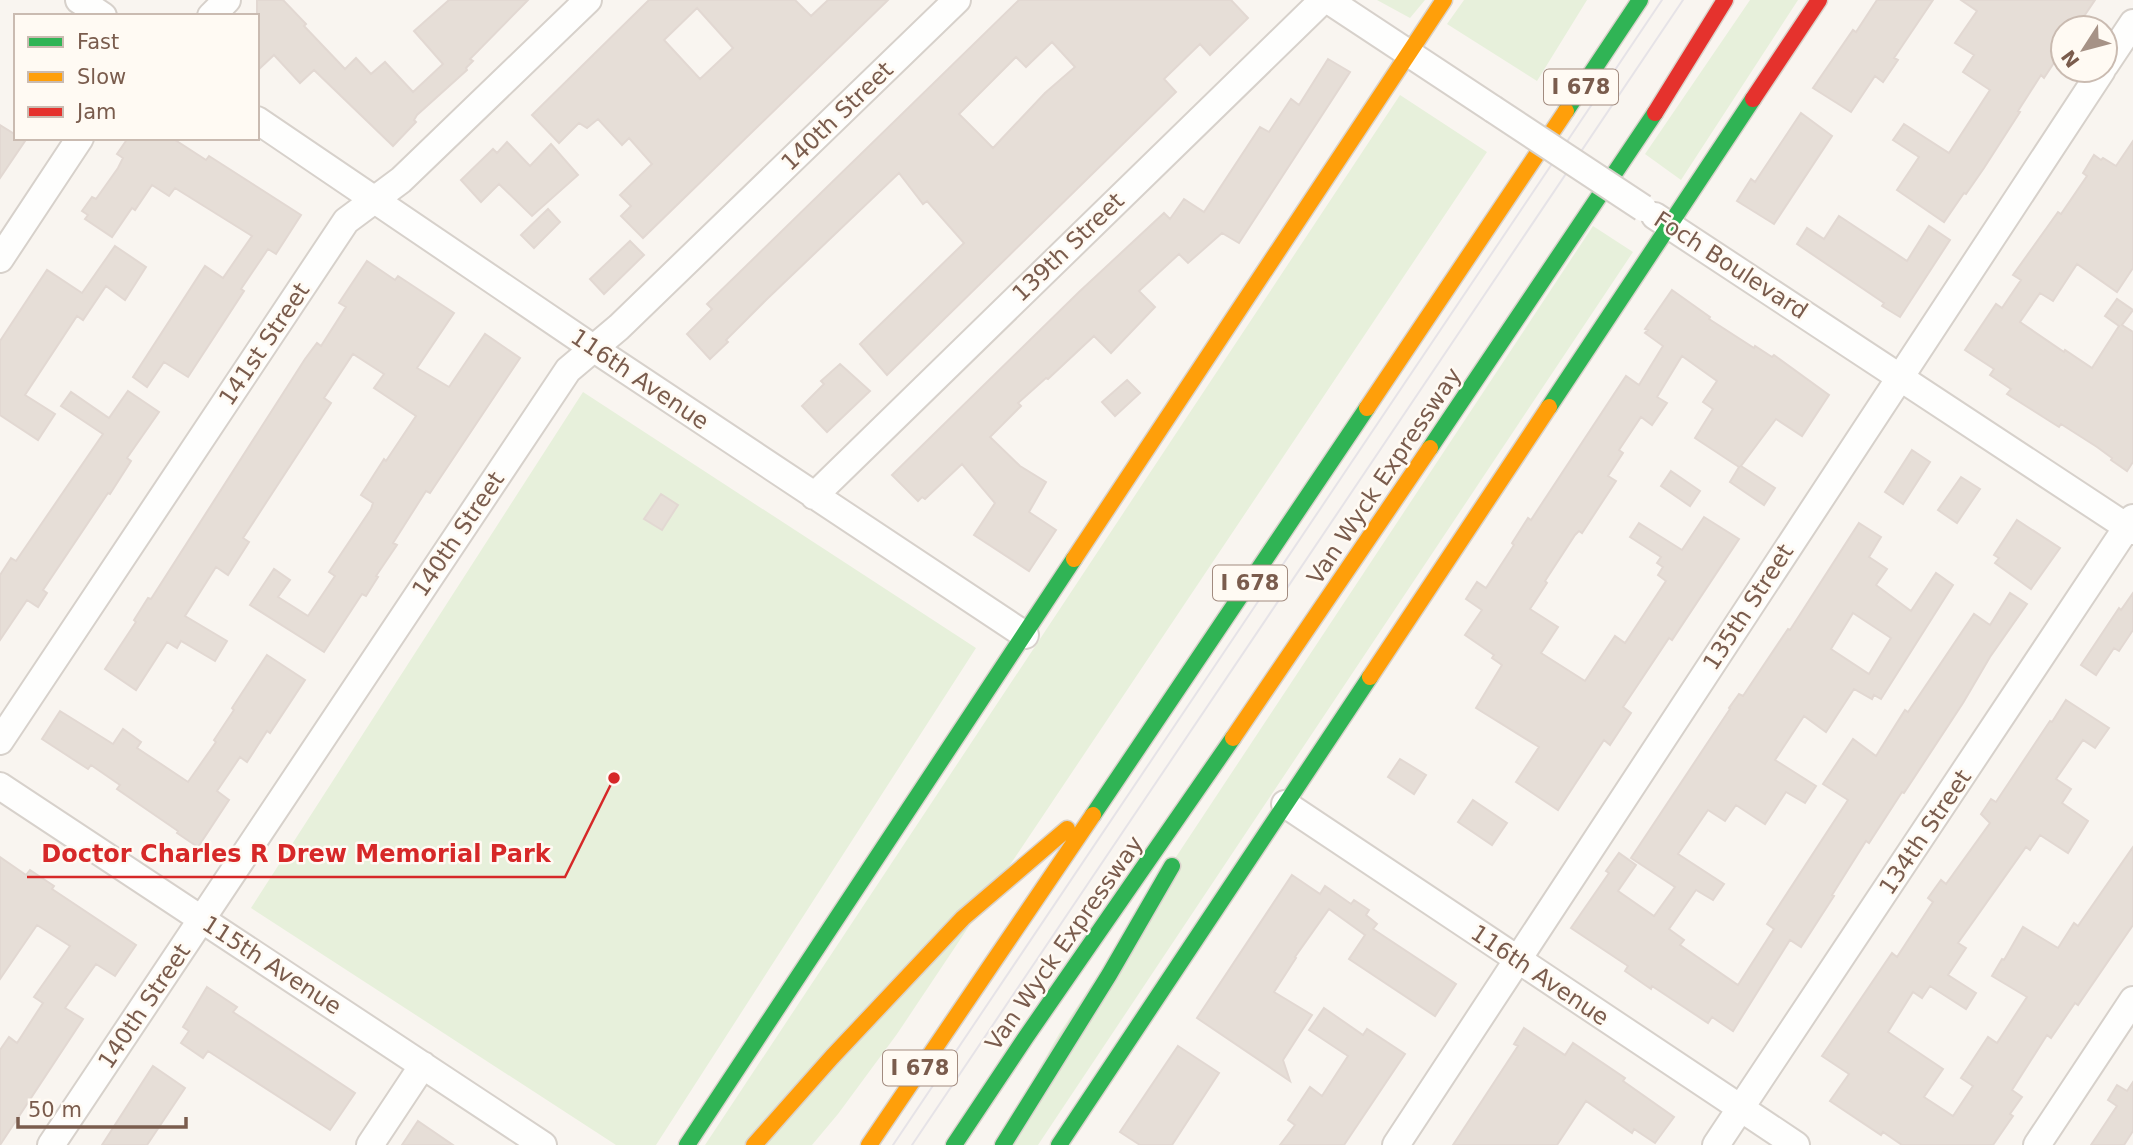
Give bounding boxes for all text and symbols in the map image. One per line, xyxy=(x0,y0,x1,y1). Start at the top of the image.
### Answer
legend xyxy=(14,14,259,140)
north arrow xyxy=(2049,14,2119,84)
text: Fast xyxy=(77,30,119,54)
text: N xyxy=(2057,46,2084,72)
street label: 140th Street xyxy=(776,56,898,176)
text: Slow xyxy=(77,65,126,89)
road number: I 678 xyxy=(1544,70,1618,104)
text: Jam xyxy=(75,100,117,124)
street label: 139th Street xyxy=(1007,187,1129,307)
street label: Foch Boulevard xyxy=(1650,206,1812,324)
street label: 141st Street xyxy=(213,278,315,410)
street label: 116th Avenue xyxy=(566,323,714,435)
street label: Van Wyck Expressway xyxy=(1302,363,1466,589)
street label: 140th Street xyxy=(407,467,509,601)
street label: 135th Street xyxy=(1698,539,1798,675)
road number: I 678 xyxy=(1213,566,1287,600)
street label: 134th Street xyxy=(1874,765,1976,899)
street label: Van Wyck Expressway xyxy=(980,831,1148,1055)
callout: Doctor Charles R Drew Memorial Park xyxy=(27,832,565,877)
text: Doctor Charles R Drew Memorial Park xyxy=(41,840,552,868)
street label: 115th Avenue xyxy=(198,910,346,1020)
street label: 116th Avenue xyxy=(1466,919,1614,1031)
street label: 140th Street xyxy=(93,939,195,1073)
road number: I 678 xyxy=(883,1050,957,1086)
scale bar xyxy=(18,1086,186,1130)
text: 50 m xyxy=(28,1098,82,1122)

